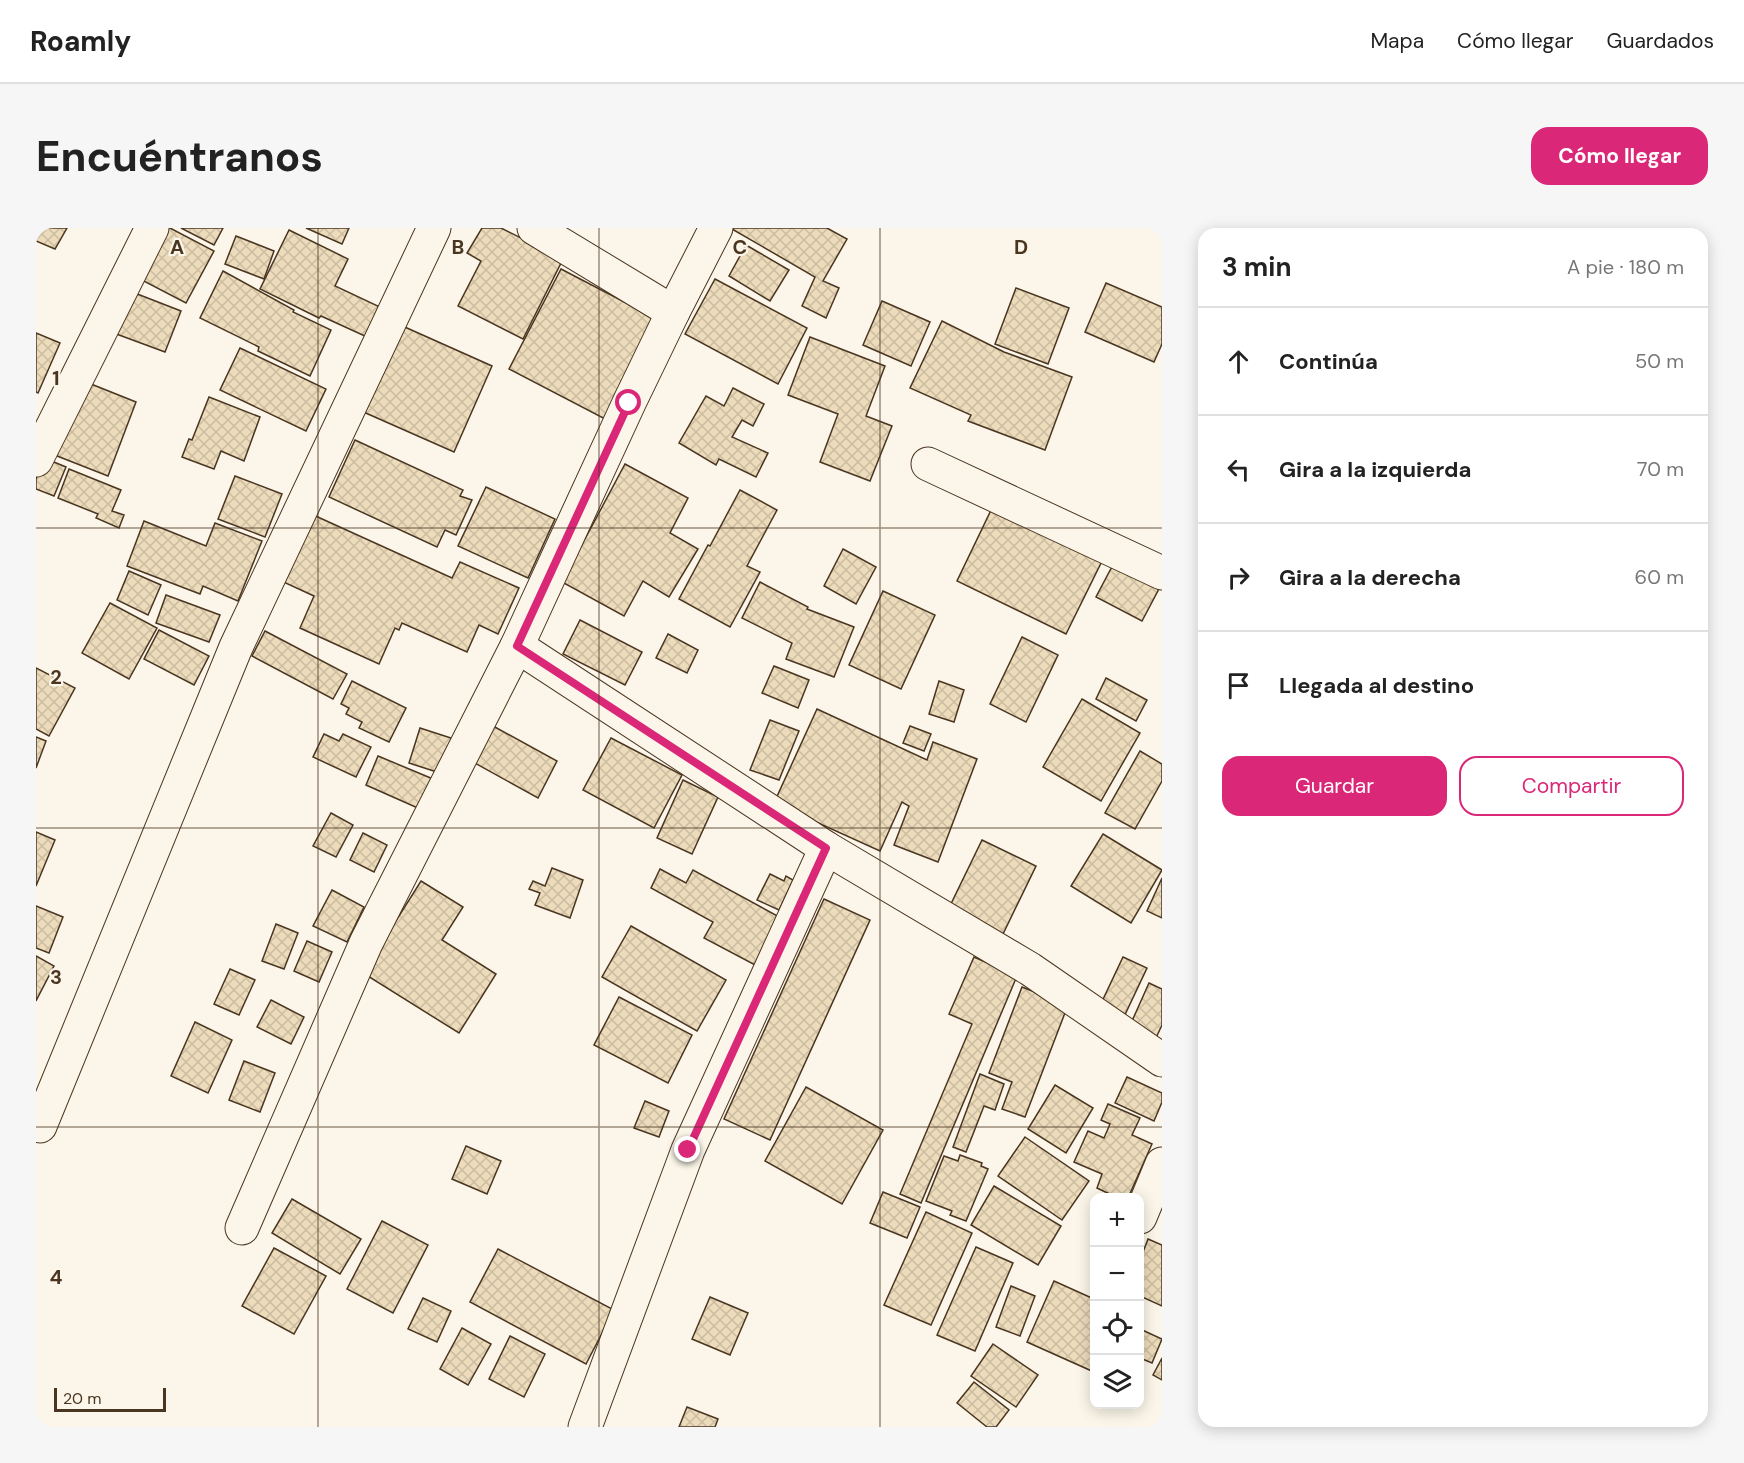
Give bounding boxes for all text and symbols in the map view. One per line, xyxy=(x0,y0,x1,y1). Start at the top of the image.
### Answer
text: Roamly xyxy=(30,23,131,60)
text: Mapa xyxy=(1370,27,1424,55)
text: Cómo llegar xyxy=(1457,27,1574,55)
text: Guardados xyxy=(1607,27,1714,55)
button: Cómo llegar xyxy=(1531,127,1708,185)
text: Encuéntranos xyxy=(36,129,323,184)
text: A xyxy=(170,234,184,260)
text: B xyxy=(452,234,464,260)
text: C xyxy=(733,234,747,260)
text: D xyxy=(1014,234,1028,260)
text: 3 min xyxy=(1222,250,1291,284)
text: A pie · 180 m xyxy=(1567,254,1684,280)
icon: ahead xyxy=(1222,345,1255,378)
text: Continúa xyxy=(1279,347,1378,376)
text: 50 m xyxy=(1635,348,1684,374)
text: 1 xyxy=(52,365,60,391)
route start xyxy=(615,389,641,415)
icon: left xyxy=(1222,453,1255,486)
text: Gira a la izquierda xyxy=(1279,455,1471,484)
text: 70 m xyxy=(1637,456,1684,482)
icon: right xyxy=(1222,561,1255,594)
text: Gira a la derecha xyxy=(1279,563,1461,592)
text: 60 m xyxy=(1635,564,1684,590)
text: 2 xyxy=(50,664,62,690)
icon: arrive xyxy=(1222,669,1255,702)
text: Llegada al destino xyxy=(1279,671,1474,700)
button: Guardar xyxy=(1222,756,1447,816)
button: Compartir xyxy=(1459,756,1684,816)
text: 3 xyxy=(50,964,62,990)
route end xyxy=(674,1136,700,1162)
map controls xyxy=(1090,1193,1144,1409)
button: + xyxy=(1090,1193,1144,1247)
button: − xyxy=(1090,1247,1144,1301)
text: 4 xyxy=(50,1264,63,1290)
button: locate xyxy=(1090,1301,1144,1355)
button: layers xyxy=(1090,1355,1144,1409)
scale bar xyxy=(54,1385,166,1412)
text: 20 m xyxy=(63,1388,102,1409)

